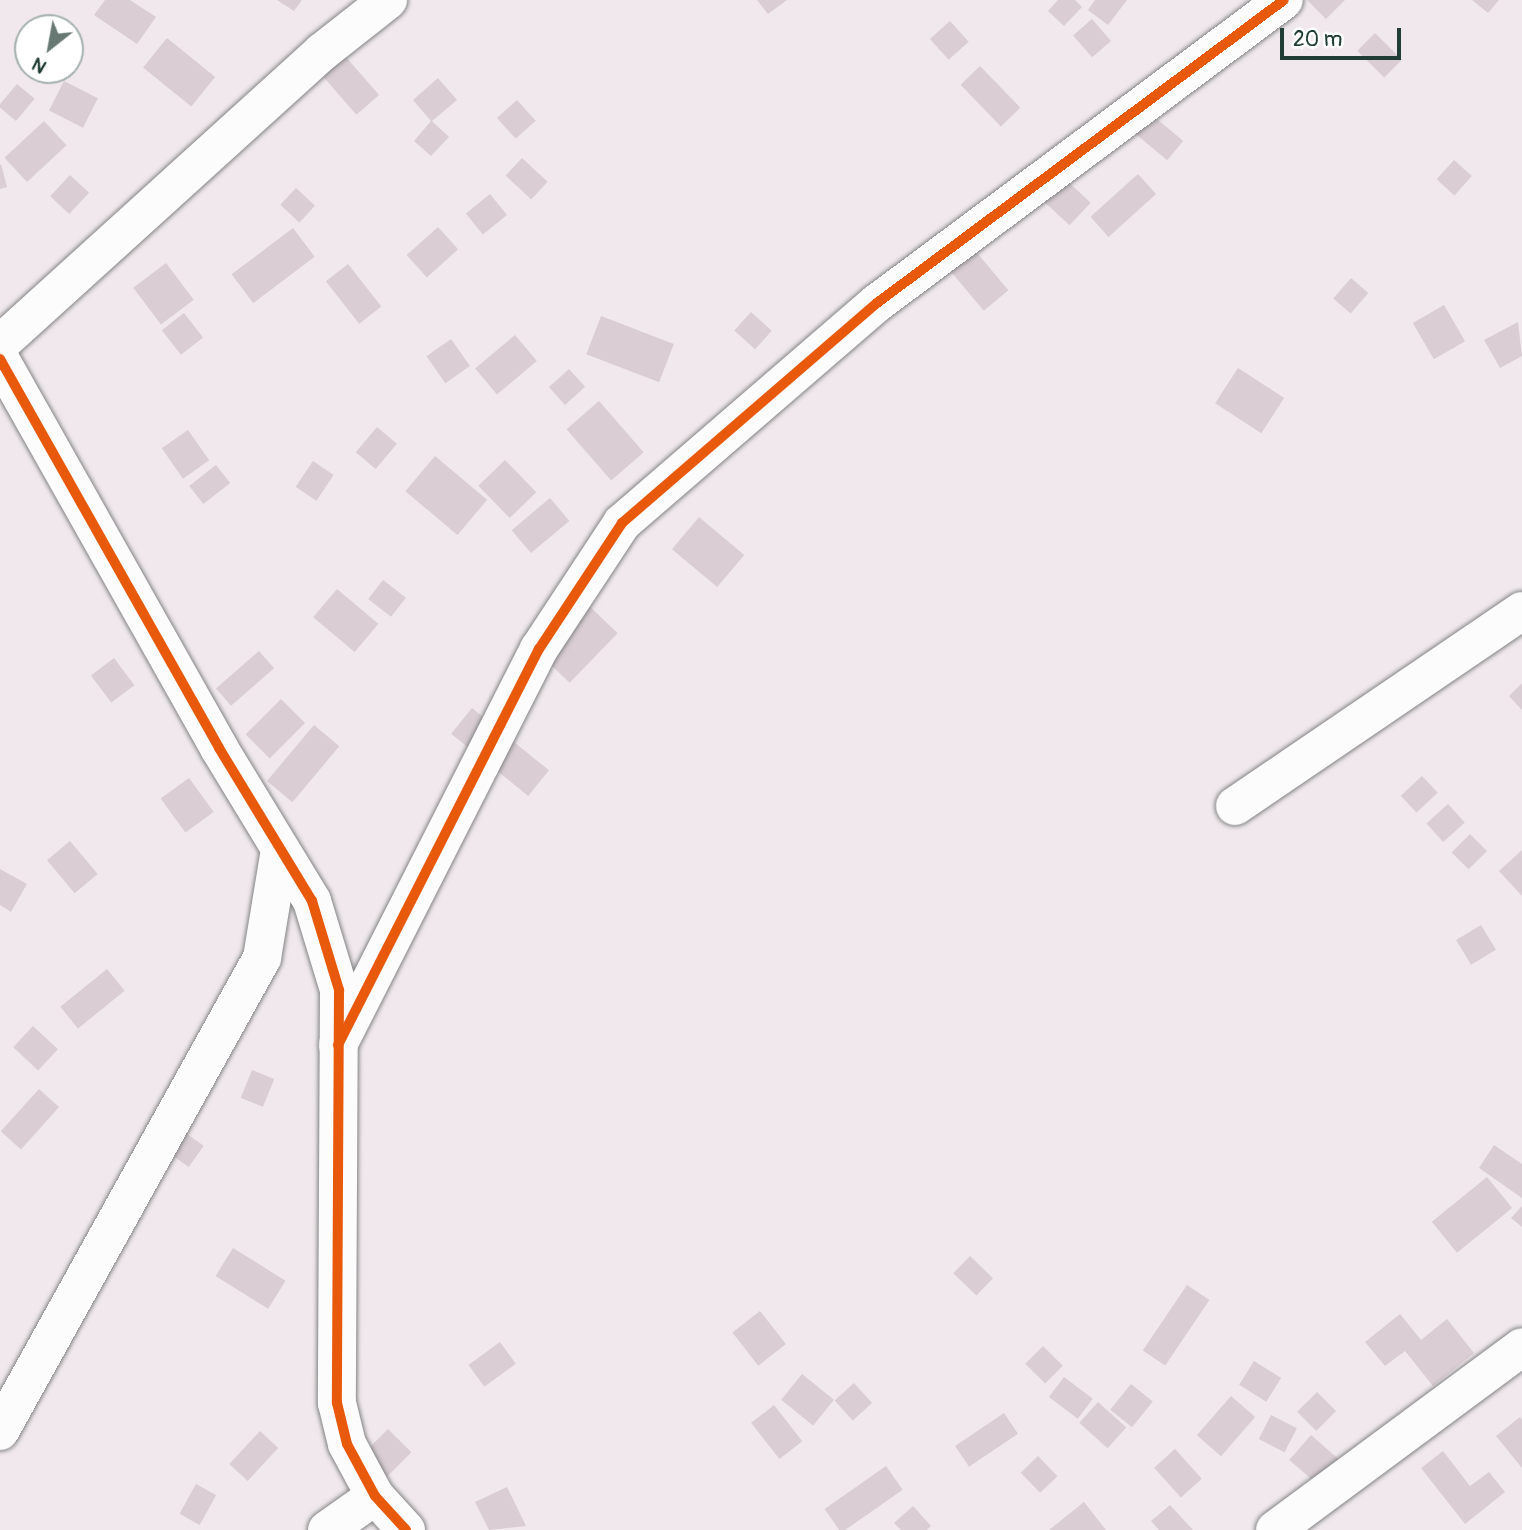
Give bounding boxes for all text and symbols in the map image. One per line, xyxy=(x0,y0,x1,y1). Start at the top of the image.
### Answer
north arrow xyxy=(14,14,84,84)
scale bar xyxy=(1284,14,1405,58)
text: 20 m xyxy=(1293,26,1342,53)
text: N xyxy=(28,52,51,79)

